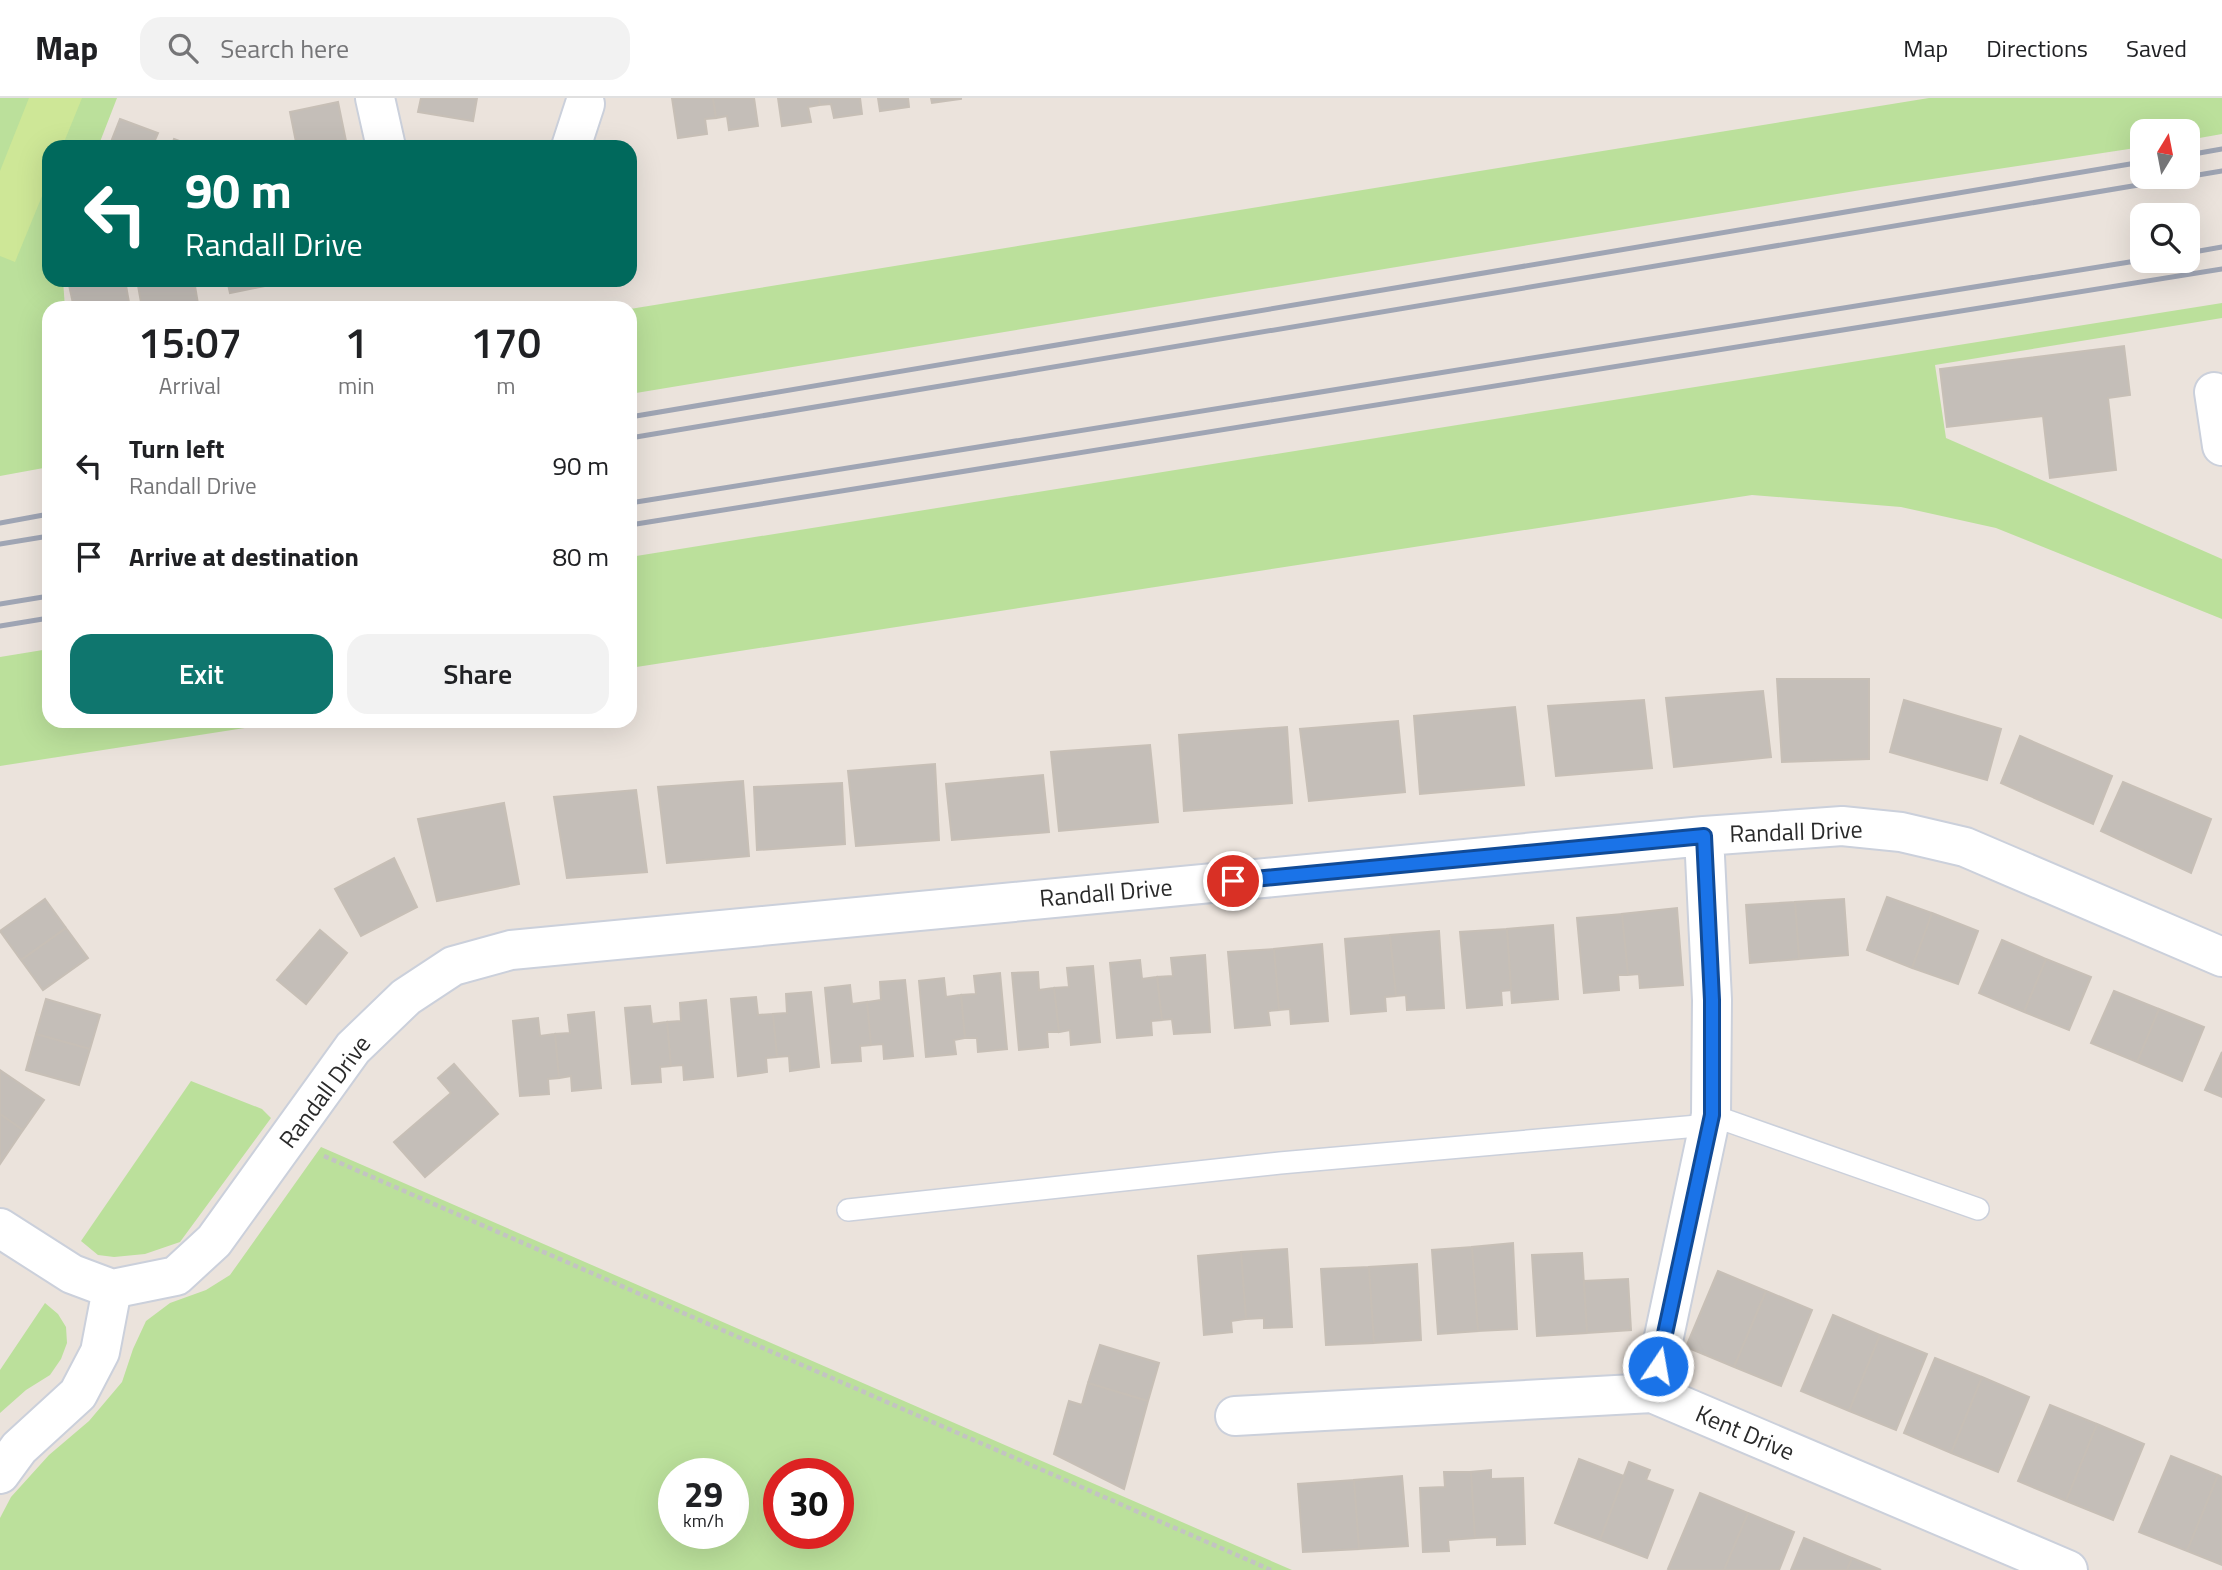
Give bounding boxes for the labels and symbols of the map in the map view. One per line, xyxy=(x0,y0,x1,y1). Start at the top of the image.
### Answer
north arrow xyxy=(2130,119,2200,189)
street label: Randall Drive xyxy=(1729,811,1863,851)
pin xyxy=(1203,851,1263,911)
street label: Randall Drive xyxy=(1038,868,1174,916)
street label: Randall Drive xyxy=(270,1027,379,1155)
position arrow xyxy=(1621,1329,1695,1403)
street label: Kent Drive xyxy=(1690,1395,1800,1469)
speed limit sign: 30 xyxy=(763,1458,854,1549)

